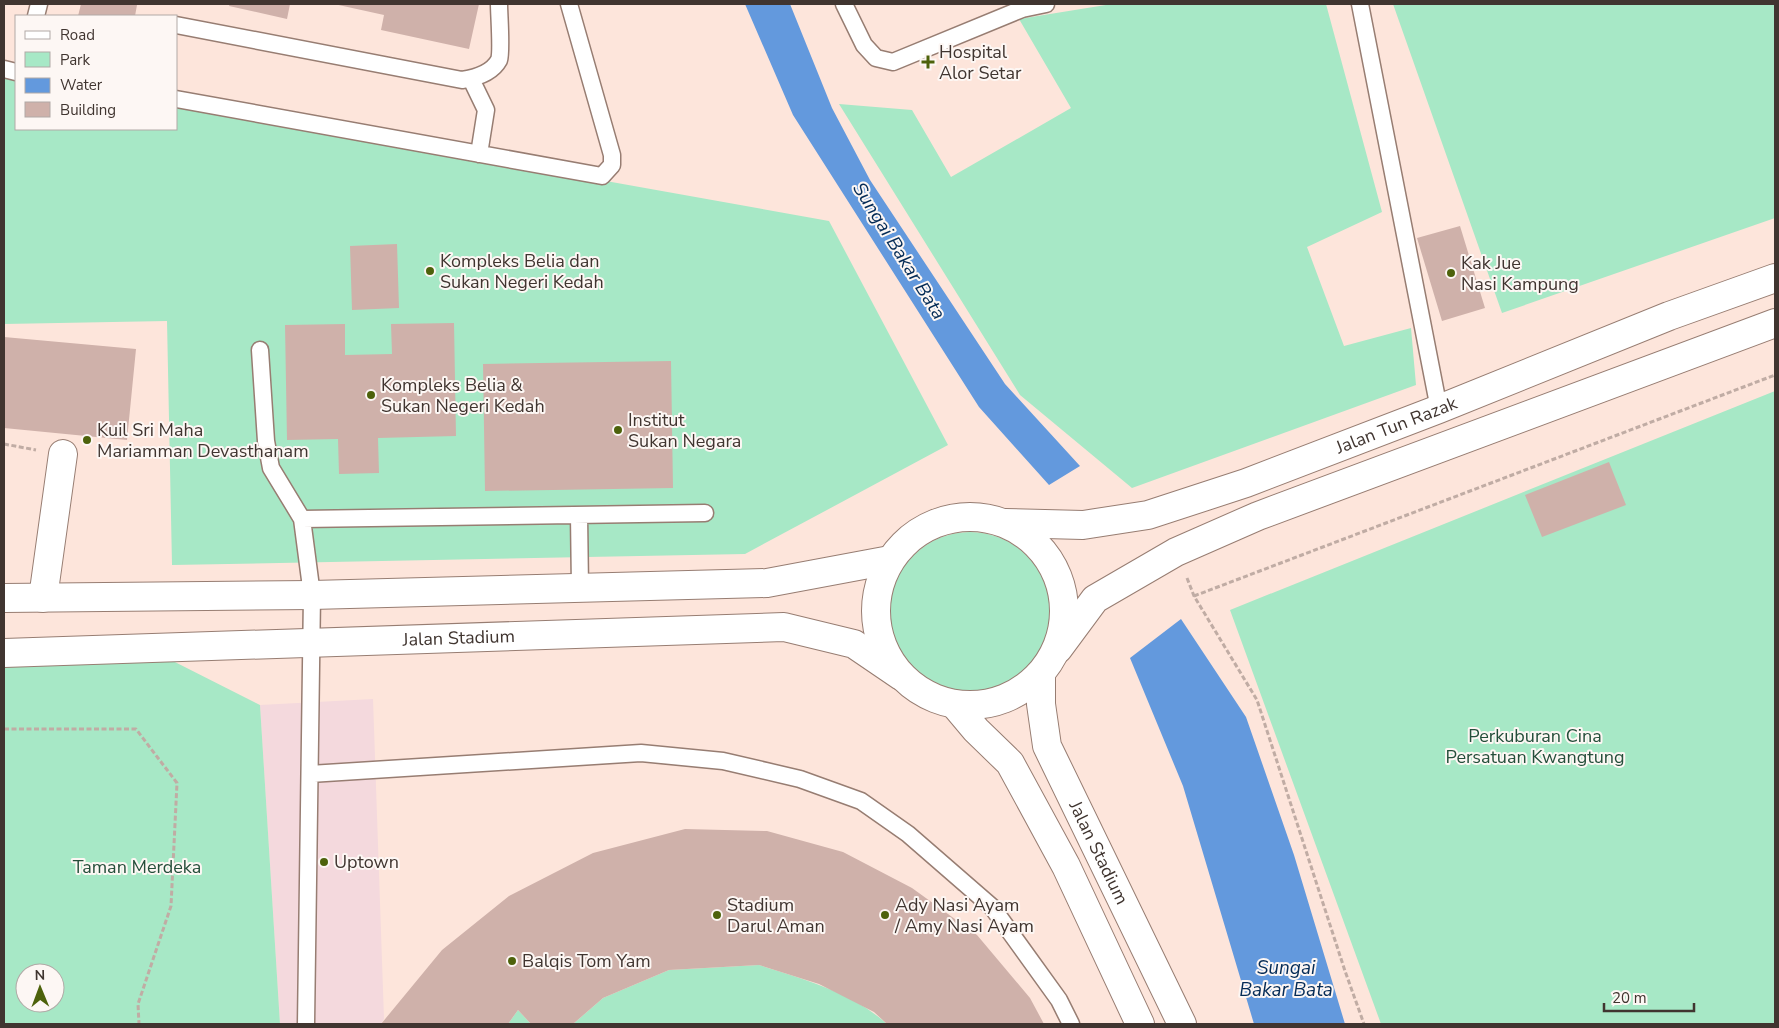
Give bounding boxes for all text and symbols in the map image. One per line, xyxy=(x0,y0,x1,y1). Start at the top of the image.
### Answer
legend xyxy=(15,15,178,130)
text: Road xyxy=(60,25,95,45)
place label: Hospital Alor Setar xyxy=(939,40,1022,85)
text: Park xyxy=(60,50,90,70)
marker: Hospital Alor Setar xyxy=(921,55,935,69)
text: Water xyxy=(60,75,103,95)
text: Building xyxy=(60,100,116,120)
water label: Sungai Bakar Bata xyxy=(846,177,952,325)
place label: Kompleks Belia dan Sukan Negeri Kedah xyxy=(440,249,604,294)
place label: Kak Jue Nasi Kampung xyxy=(1461,251,1579,296)
marker: Kompleks Belia dan Sukan Negeri Kedah xyxy=(424,265,436,277)
marker: Kak Jue Nasi Kampung xyxy=(1445,267,1457,279)
place label: Kompleks Belia & Sukan Negeri Kedah xyxy=(381,373,545,418)
marker: Kompleks Belia & Sukan Negeri Kedah xyxy=(365,389,377,401)
street label: Jalan Tun Razak xyxy=(1331,391,1462,460)
place label: Institut Sukan Negara xyxy=(628,408,741,453)
place label: Kuil Sri Maha Mariamman Devasthanam xyxy=(97,418,309,463)
marker: Institut Sukan Negara xyxy=(612,424,624,436)
marker: Kuil Sri Maha Mariamman Devasthanam xyxy=(81,434,93,446)
street label: Jalan Stadium xyxy=(401,624,515,652)
park label: Perkuburan Cina Persatuan Kwangtung xyxy=(1445,724,1625,769)
street label: Jalan Stadium xyxy=(1063,796,1134,908)
place label: Uptown xyxy=(334,850,399,874)
park label: Taman Merdeka xyxy=(73,855,201,879)
marker: Uptown xyxy=(318,856,330,868)
place label: Stadium Darul Aman xyxy=(727,893,825,938)
place label: Ady Nasi Ayam / Amy Nasi Ayam xyxy=(894,893,1034,938)
marker: Stadium Darul Aman xyxy=(711,909,723,921)
marker: Ady Nasi Ayam / Amy Nasi Ayam xyxy=(879,909,891,921)
place label: Balqis Tom Yam xyxy=(522,949,651,973)
marker: Balqis Tom Yam xyxy=(506,955,518,967)
water label: Sungai Bakar Bata xyxy=(1239,955,1333,1003)
north arrow xyxy=(15,963,65,1013)
text: N xyxy=(34,966,45,985)
scale bar xyxy=(1604,980,1694,1012)
text: 20 m xyxy=(1612,988,1647,1008)

